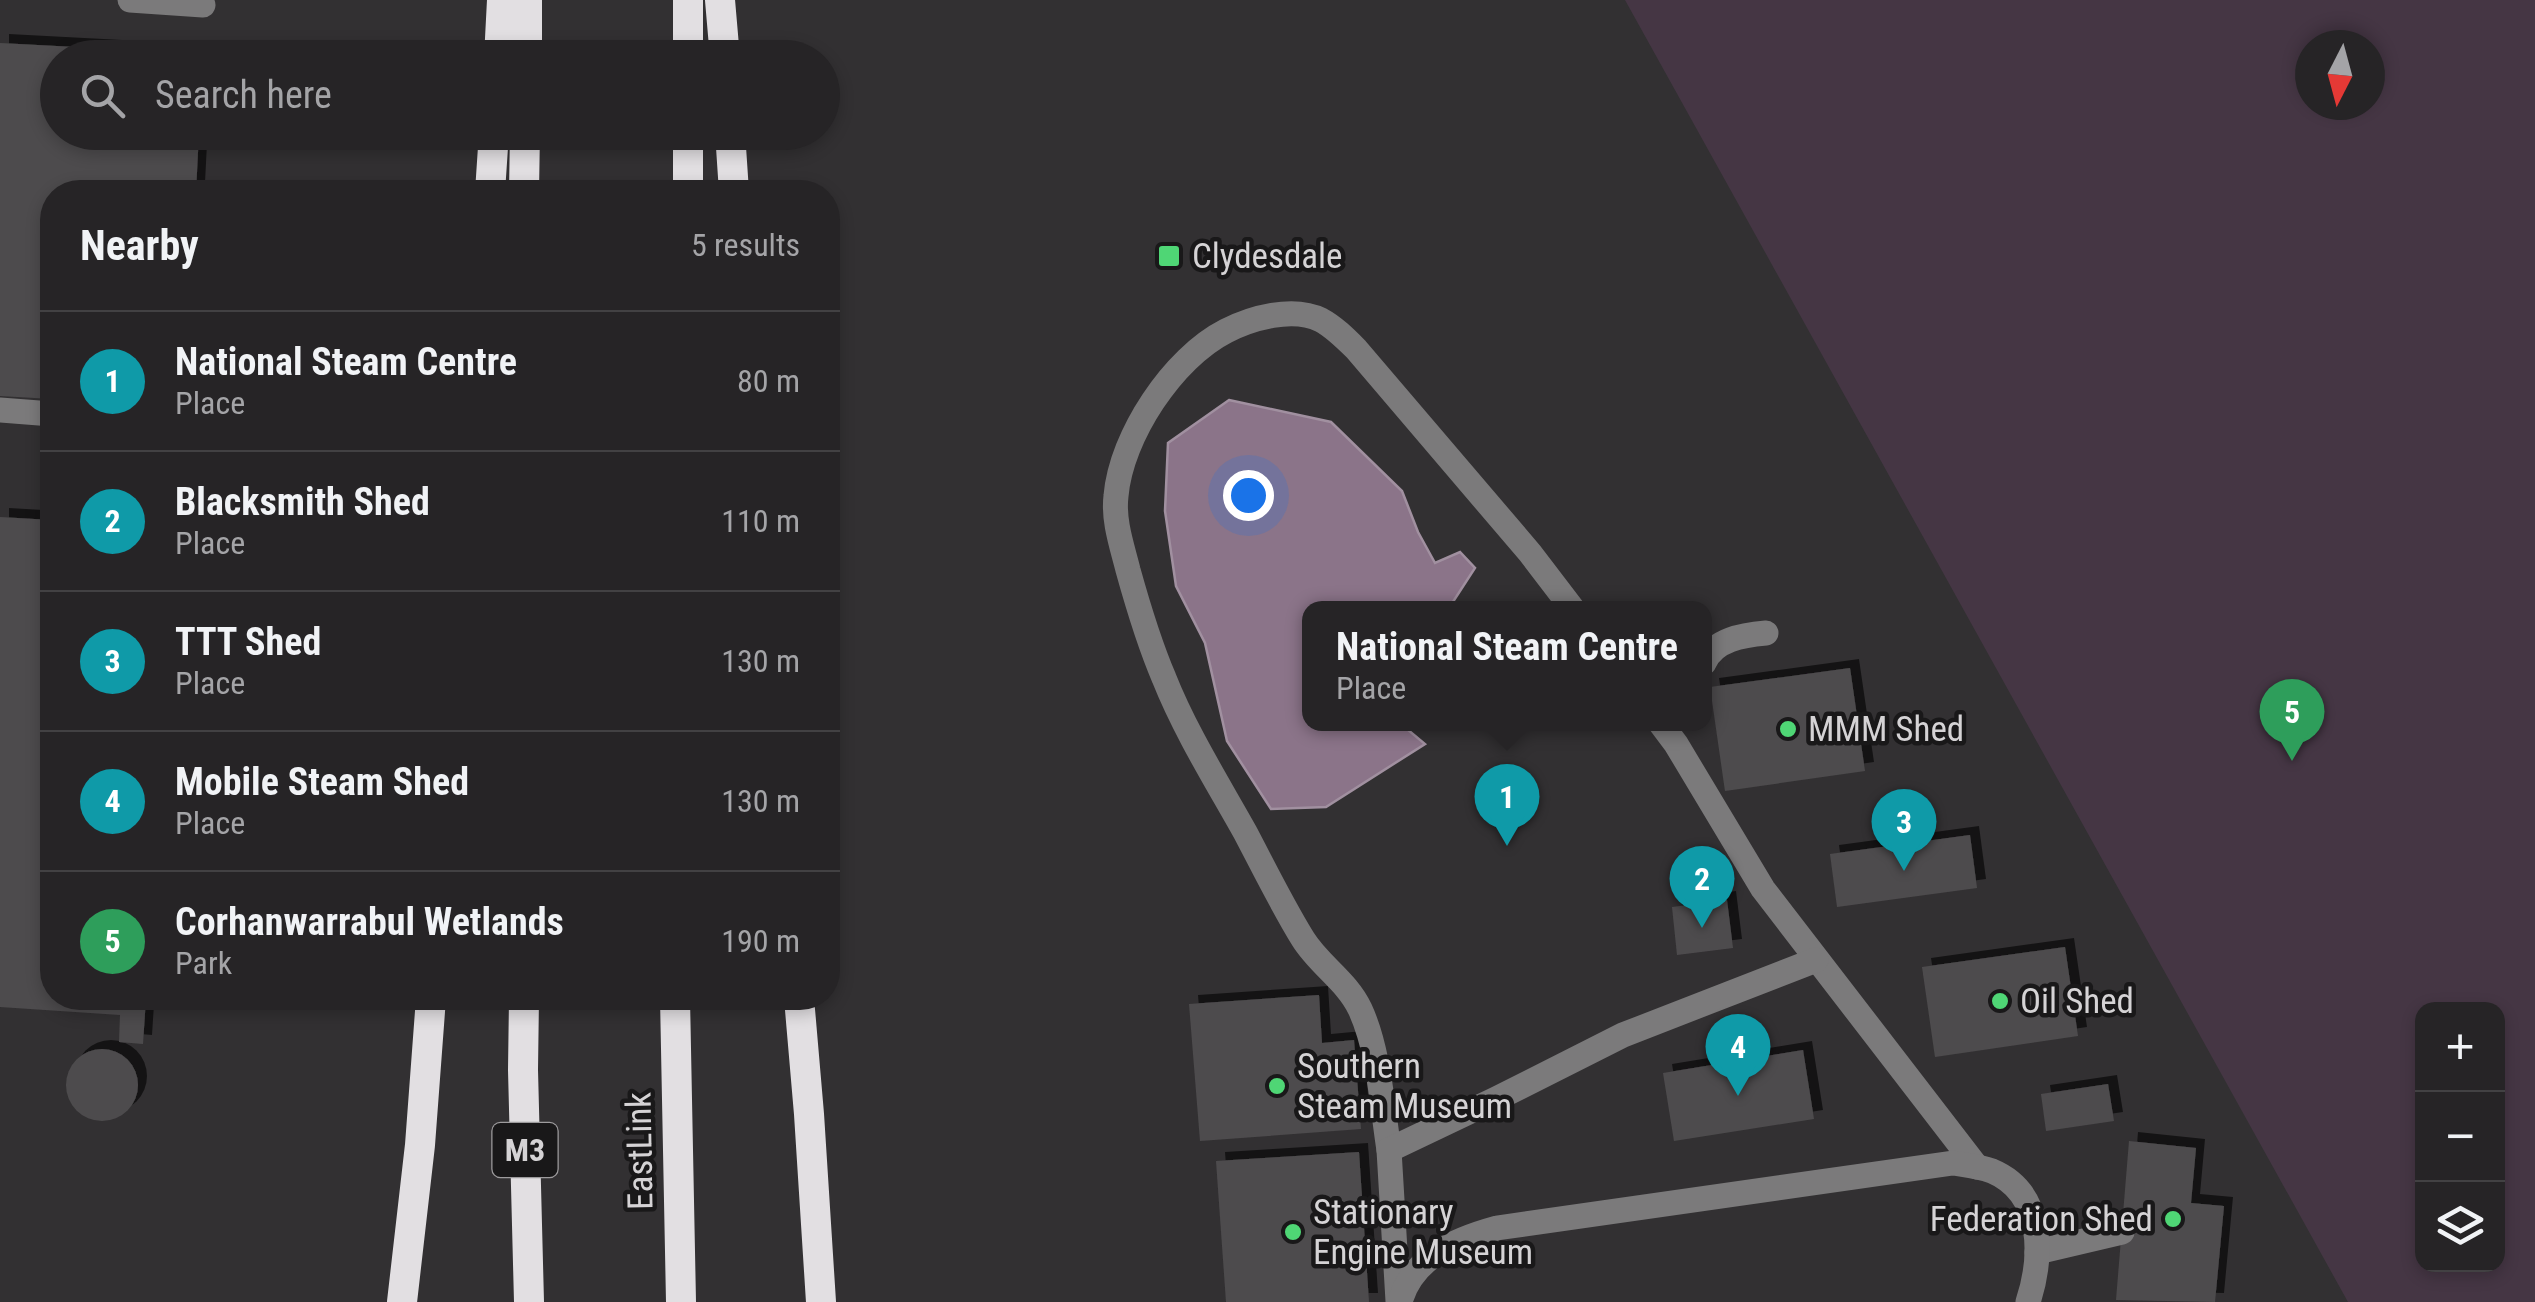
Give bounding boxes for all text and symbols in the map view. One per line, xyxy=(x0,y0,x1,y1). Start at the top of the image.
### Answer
north arrow xyxy=(2295,30,2385,120)
search box xyxy=(40,40,840,150)
icon: search xyxy=(75,68,130,123)
text: Search here xyxy=(155,73,332,117)
text: Nearby xyxy=(80,221,199,270)
text: 5 results xyxy=(691,226,800,264)
place label: Clydesdale xyxy=(1192,236,1343,277)
marker: Clydesdale xyxy=(1156,243,1182,269)
text: National Steam Centre xyxy=(175,340,517,384)
text: 1 xyxy=(104,362,121,400)
text: 80 m xyxy=(737,362,800,400)
text: Place xyxy=(175,384,245,422)
your location xyxy=(1223,470,1274,521)
text: Blacksmith Shed xyxy=(175,480,430,524)
text: 2 xyxy=(104,502,121,540)
text: 110 m xyxy=(721,502,800,540)
text: Place xyxy=(175,524,245,562)
popup xyxy=(1302,601,1712,731)
text: TTT Shed xyxy=(175,620,321,664)
text: National Steam Centre xyxy=(1336,625,1678,669)
text: 3 xyxy=(104,642,121,680)
text: 130 m xyxy=(721,642,800,680)
text: Place xyxy=(175,664,245,702)
text: Place xyxy=(1336,669,1406,707)
pin: 5 xyxy=(2260,678,2324,761)
place label: MMM Shed xyxy=(1808,709,1964,750)
marker: MMM Shed xyxy=(1777,718,1799,740)
text: Mobile Steam Shed xyxy=(175,760,469,804)
pin: 1 xyxy=(1474,764,1540,846)
text: 4 xyxy=(104,782,121,820)
text: 130 m xyxy=(721,782,800,820)
pin: 3 xyxy=(1872,788,1936,871)
text: Place xyxy=(175,804,245,842)
pin: 2 xyxy=(1670,846,1734,928)
text: Corhanwarrabul Wetlands xyxy=(175,900,564,944)
text: 5 xyxy=(104,922,121,960)
text: 190 m xyxy=(721,922,800,960)
text: Park xyxy=(175,944,232,982)
place label: Oil Shed xyxy=(2020,981,2134,1022)
marker: Oil Shed xyxy=(1989,990,2011,1012)
map controls xyxy=(2415,1002,2505,1272)
button: + xyxy=(2415,1002,2505,1092)
pin: 4 xyxy=(1706,1014,1770,1096)
place label: Southern Steam Museum xyxy=(1297,1046,1512,1127)
marker: Southern Steam Museum xyxy=(1266,1075,1288,1097)
street label: EastLink xyxy=(618,1091,662,1210)
button: − xyxy=(2415,1092,2505,1182)
road number: M3 xyxy=(492,1123,558,1177)
button: layers xyxy=(2415,1182,2505,1272)
place label: Stationary Engine Museum xyxy=(1313,1192,1533,1273)
place label: Federation Shed xyxy=(1930,1199,2153,1240)
marker: Federation Shed xyxy=(2162,1208,2184,1230)
marker: Stationary Engine Museum xyxy=(1282,1221,1304,1243)

